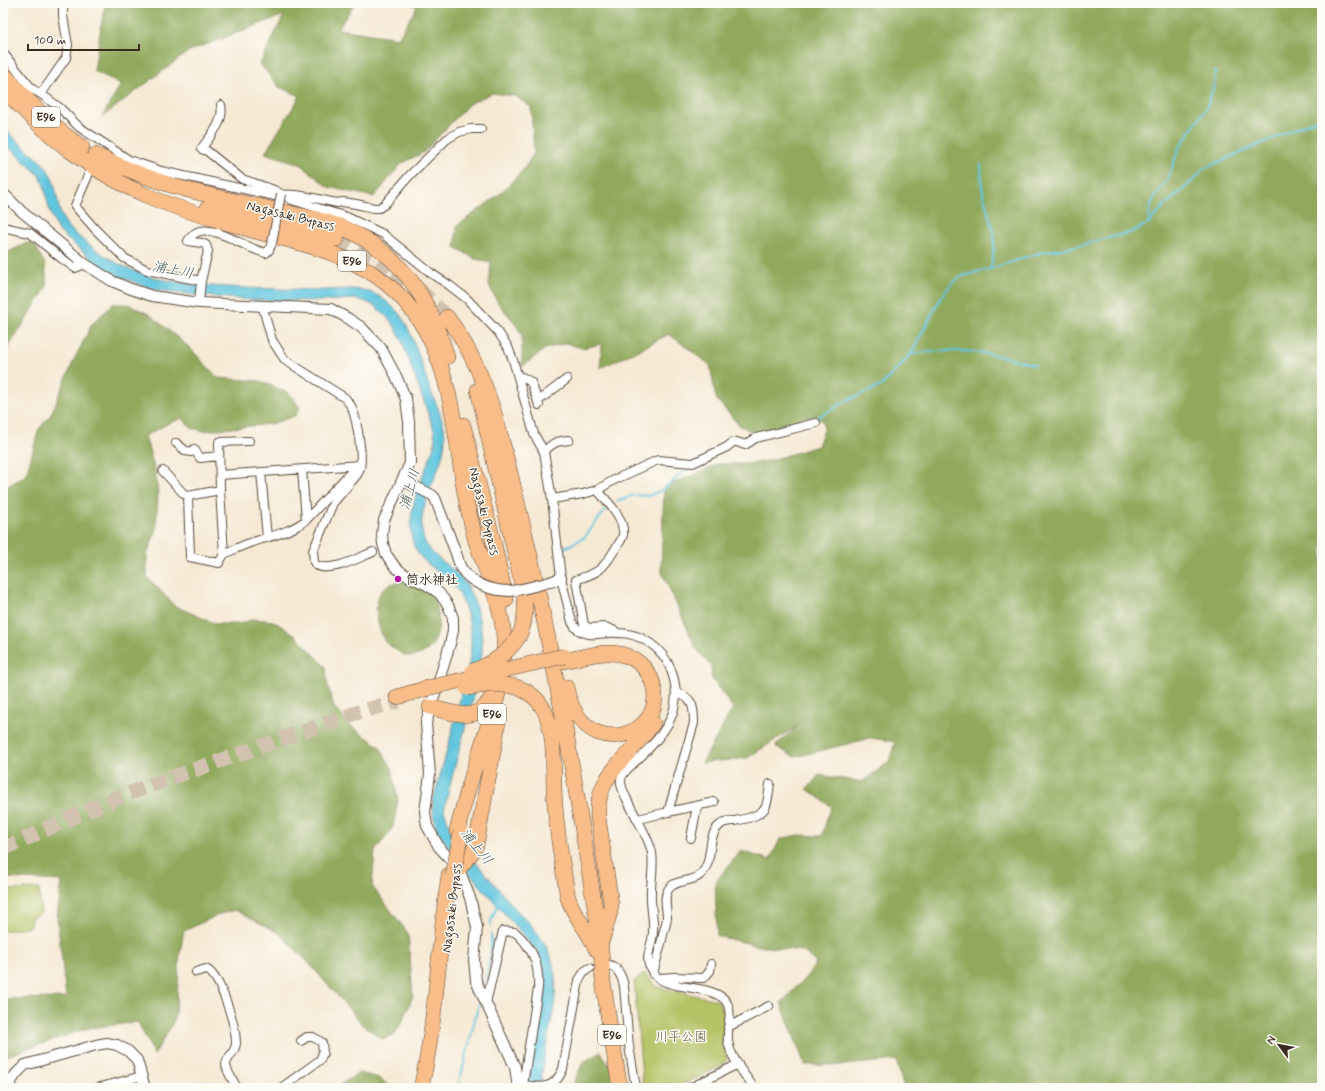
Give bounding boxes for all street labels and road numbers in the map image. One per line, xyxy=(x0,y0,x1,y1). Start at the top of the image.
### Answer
road number: E96 xyxy=(32,107,60,127)
street label: Nagasaki Bypass xyxy=(244,197,336,238)
road number: E96 xyxy=(338,251,366,271)
street label: Nagasaki Bypass xyxy=(462,466,503,558)
road number: E96 xyxy=(478,704,506,724)
street label: Nagasaki Bypass xyxy=(439,862,468,954)
road number: E96 xyxy=(598,1025,626,1045)

